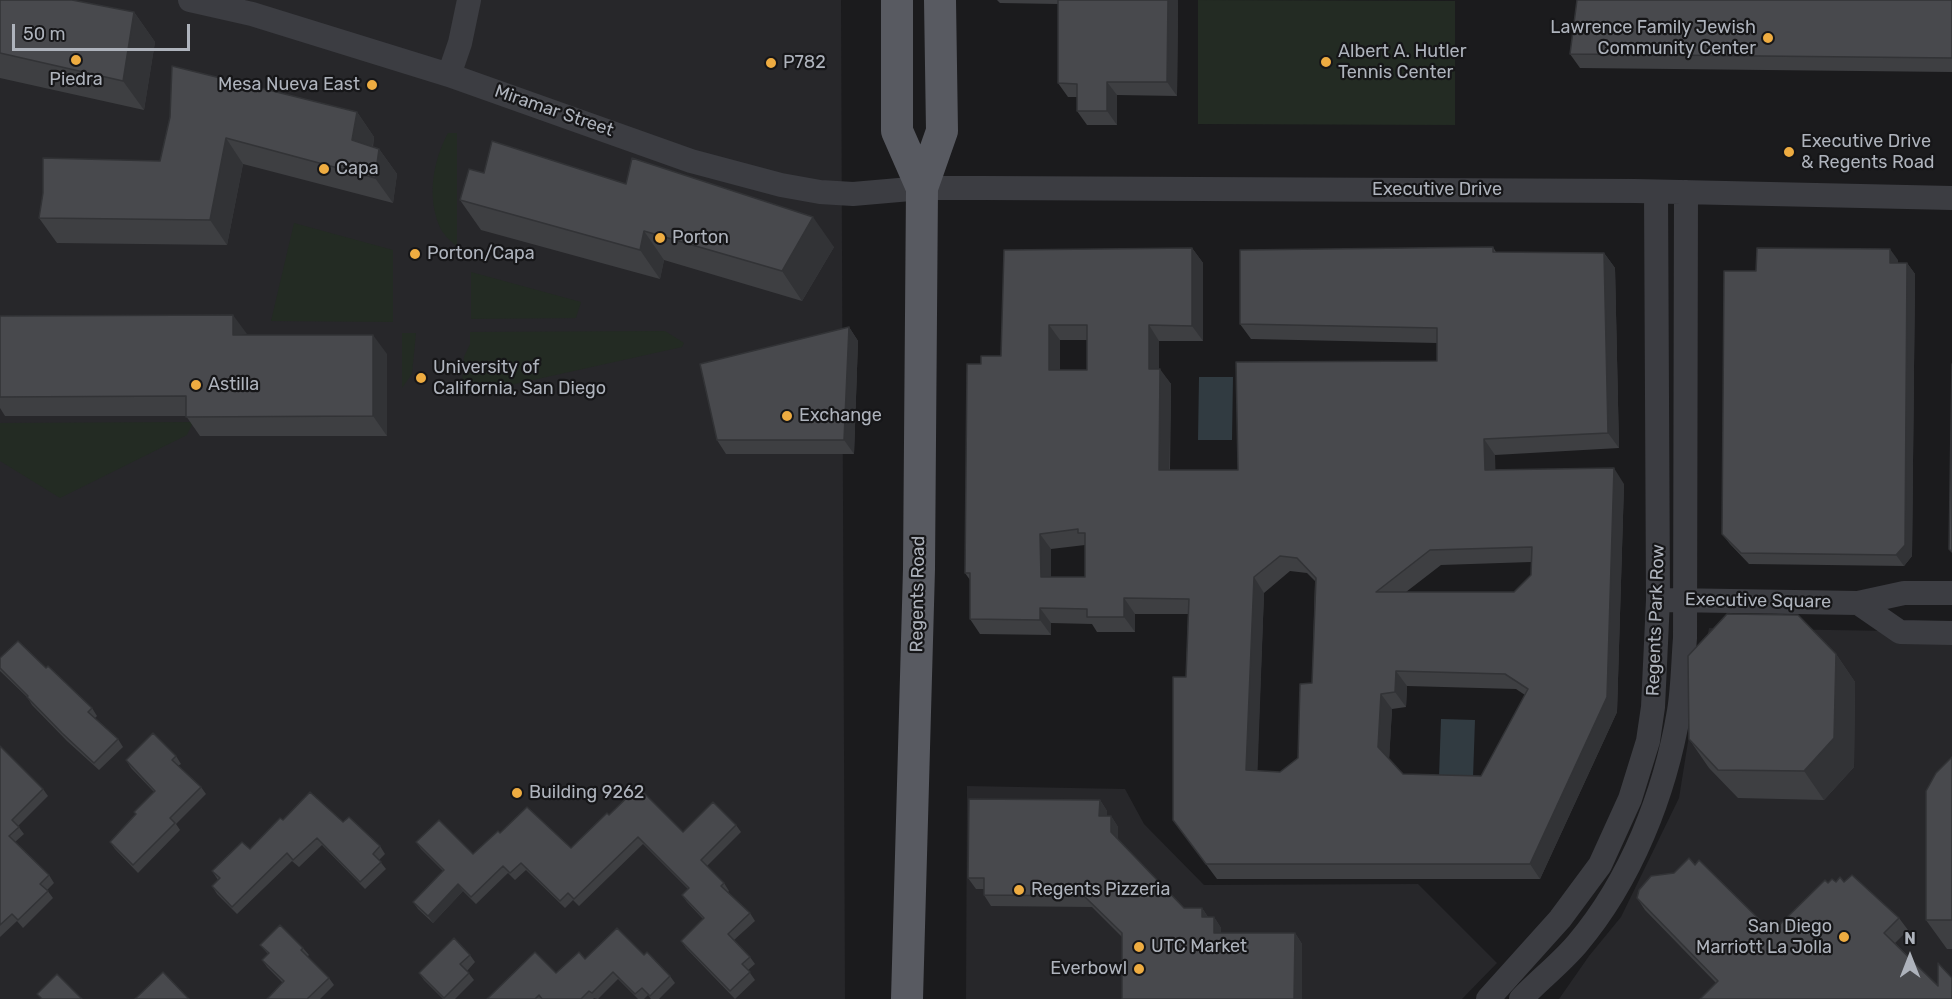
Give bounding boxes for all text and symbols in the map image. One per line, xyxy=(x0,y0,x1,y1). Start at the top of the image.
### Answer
scale bar xyxy=(15,12,194,50)
place label: Lawrence Family Jewish Community Center xyxy=(1550,17,1756,60)
text: 50 m xyxy=(23,23,66,45)
marker: Lawrence Family Jewish Community Center xyxy=(1761,31,1775,45)
place label: Albert A. Hutler Tennis Center xyxy=(1338,41,1467,84)
place label: P782 xyxy=(783,52,826,74)
marker: Piedra xyxy=(69,53,83,67)
marker: Albert A. Hutler Tennis Center xyxy=(1319,55,1333,69)
marker: P782 xyxy=(764,56,778,70)
place label: Piedra xyxy=(49,69,103,91)
place label: Mesa Nueva East xyxy=(218,74,360,96)
marker: Mesa Nueva East xyxy=(365,78,379,92)
street label: Miramar Street xyxy=(492,81,616,141)
place label: Executive Drive & Regents Road xyxy=(1801,131,1935,174)
marker: Executive Drive & Regents Road xyxy=(1782,145,1796,159)
place label: Capa xyxy=(336,158,379,180)
marker: Capa xyxy=(317,162,331,176)
street label: Executive Drive xyxy=(1372,179,1502,201)
place label: Porton xyxy=(672,227,729,249)
marker: Porton xyxy=(653,231,667,245)
place label: Porton/Capa xyxy=(427,243,535,265)
marker: Porton/Capa xyxy=(408,247,422,261)
place label: University of California, San Diego xyxy=(433,357,606,400)
marker: University of California, San Diego xyxy=(414,371,428,385)
place label: Astilla xyxy=(208,374,259,396)
marker: Astilla xyxy=(189,378,203,392)
place label: Exchange xyxy=(799,405,882,427)
marker: Exchange xyxy=(780,409,794,423)
street label: Regents Road xyxy=(906,535,930,653)
street label: Regents Park Row xyxy=(1643,544,1669,696)
street label: Executive Square xyxy=(1685,589,1831,613)
place label: Building 9262 xyxy=(529,782,644,804)
marker: Building 9262 xyxy=(510,786,524,800)
place label: Regents Pizzeria xyxy=(1031,879,1170,901)
marker: Regents Pizzeria xyxy=(1012,883,1026,897)
place label: San Diego Marriott La Jolla xyxy=(1696,916,1832,958)
north arrow xyxy=(1880,927,1940,987)
text: N xyxy=(1904,929,1916,948)
marker: San Diego Marriott La Jolla xyxy=(1837,930,1851,944)
place label: UTC Market xyxy=(1151,936,1247,958)
marker: UTC Market xyxy=(1132,940,1146,954)
place label: Everbowl xyxy=(1050,958,1127,980)
marker: Everbowl xyxy=(1132,962,1146,976)

